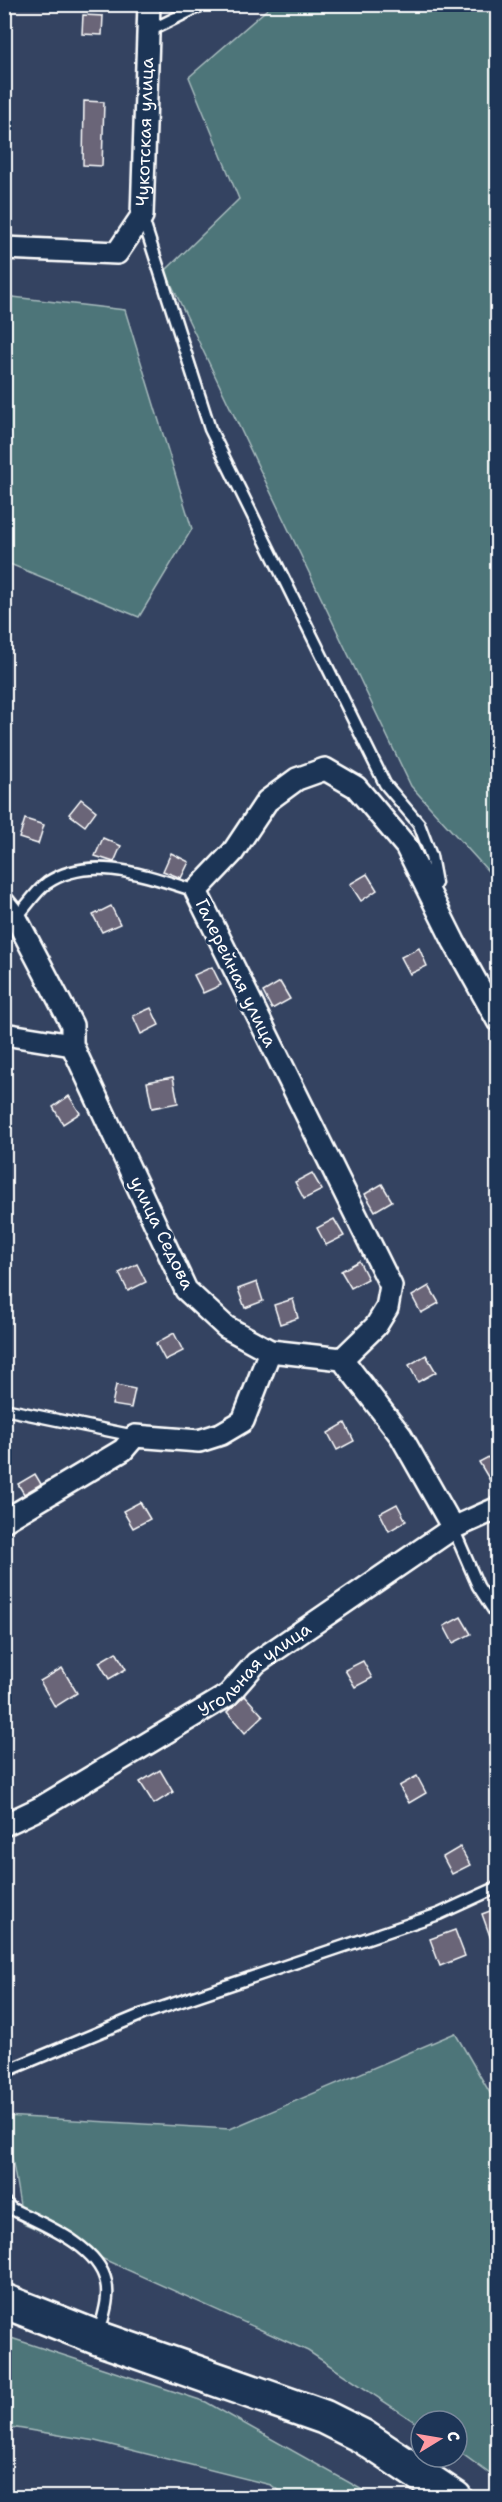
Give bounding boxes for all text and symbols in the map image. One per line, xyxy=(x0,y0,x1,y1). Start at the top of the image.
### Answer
street label: Чукотская улица xyxy=(130,57,159,207)
street label: Галерейная улица xyxy=(190,895,282,1051)
street label: улица Седова xyxy=(124,1172,200,1294)
street label: Угольная улица xyxy=(193,1617,316,1722)
north arrow xyxy=(409,2409,469,2469)
text: С xyxy=(442,2429,465,2443)

